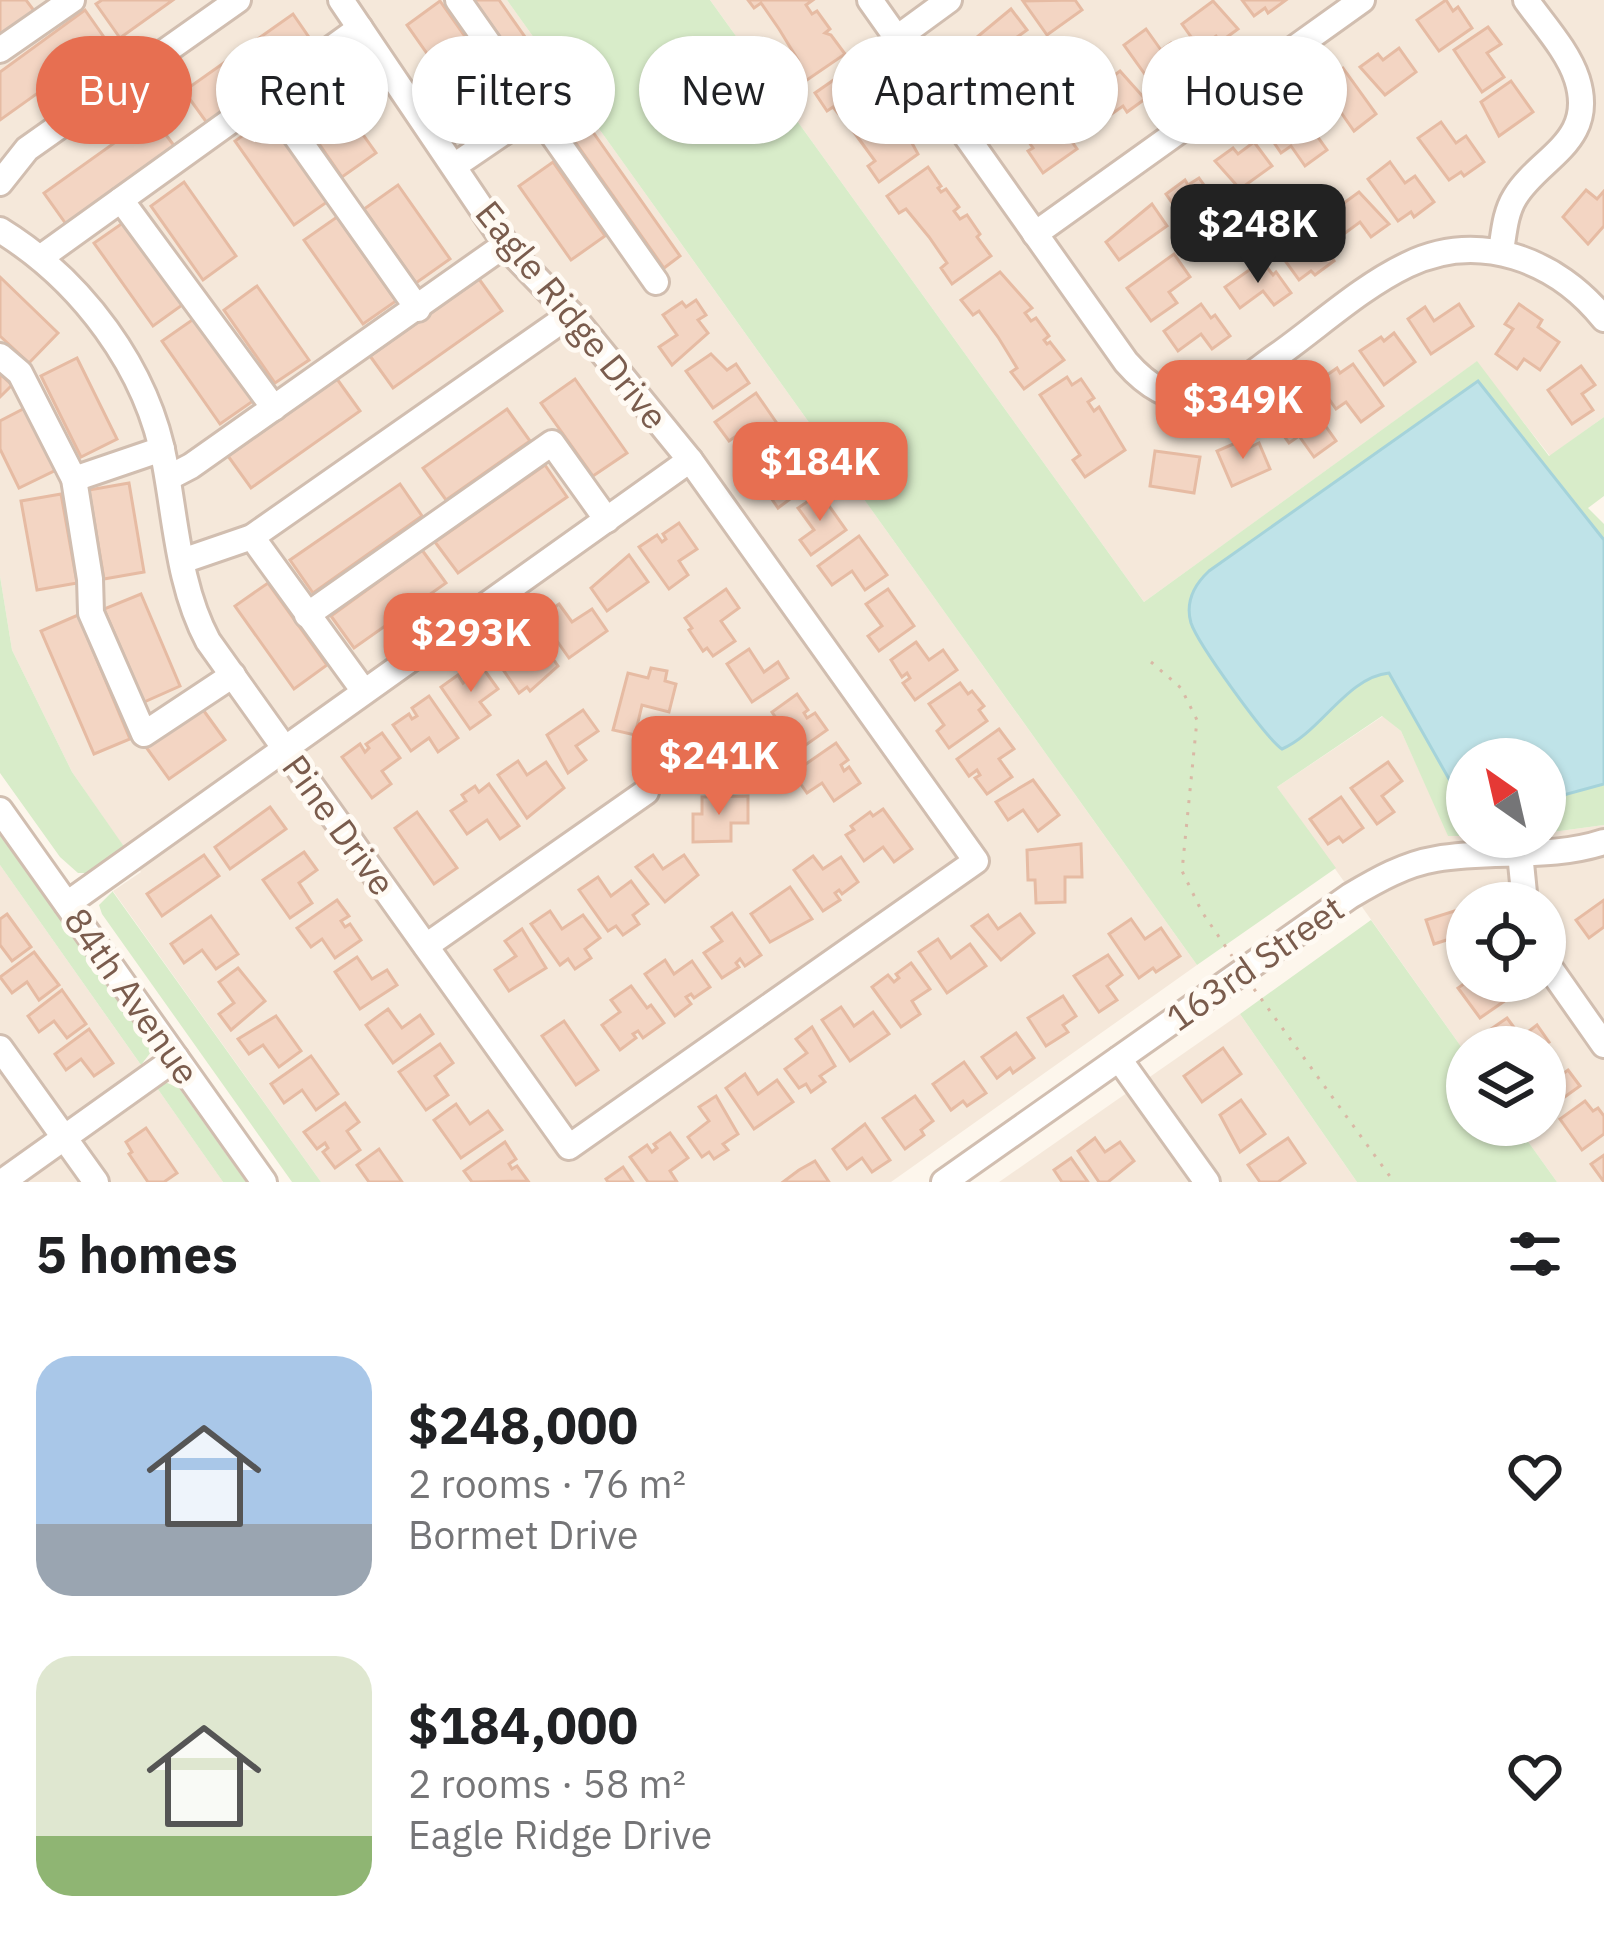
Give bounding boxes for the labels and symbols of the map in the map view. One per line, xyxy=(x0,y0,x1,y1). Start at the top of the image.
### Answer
pin: $248K xyxy=(1174,184,1342,286)
street label: Eagle Ridge Drive xyxy=(466,191,679,439)
pin: $349K xyxy=(1159,360,1327,462)
pin: $184K xyxy=(736,422,904,524)
pin: $293K xyxy=(387,593,555,695)
pin: $241K xyxy=(635,716,803,818)
north arrow xyxy=(1446,738,1566,858)
street label: Pine Drive xyxy=(272,745,406,904)
street label: 163rd Street xyxy=(1157,884,1353,1041)
street label: 84th Avenue xyxy=(54,898,210,1093)

